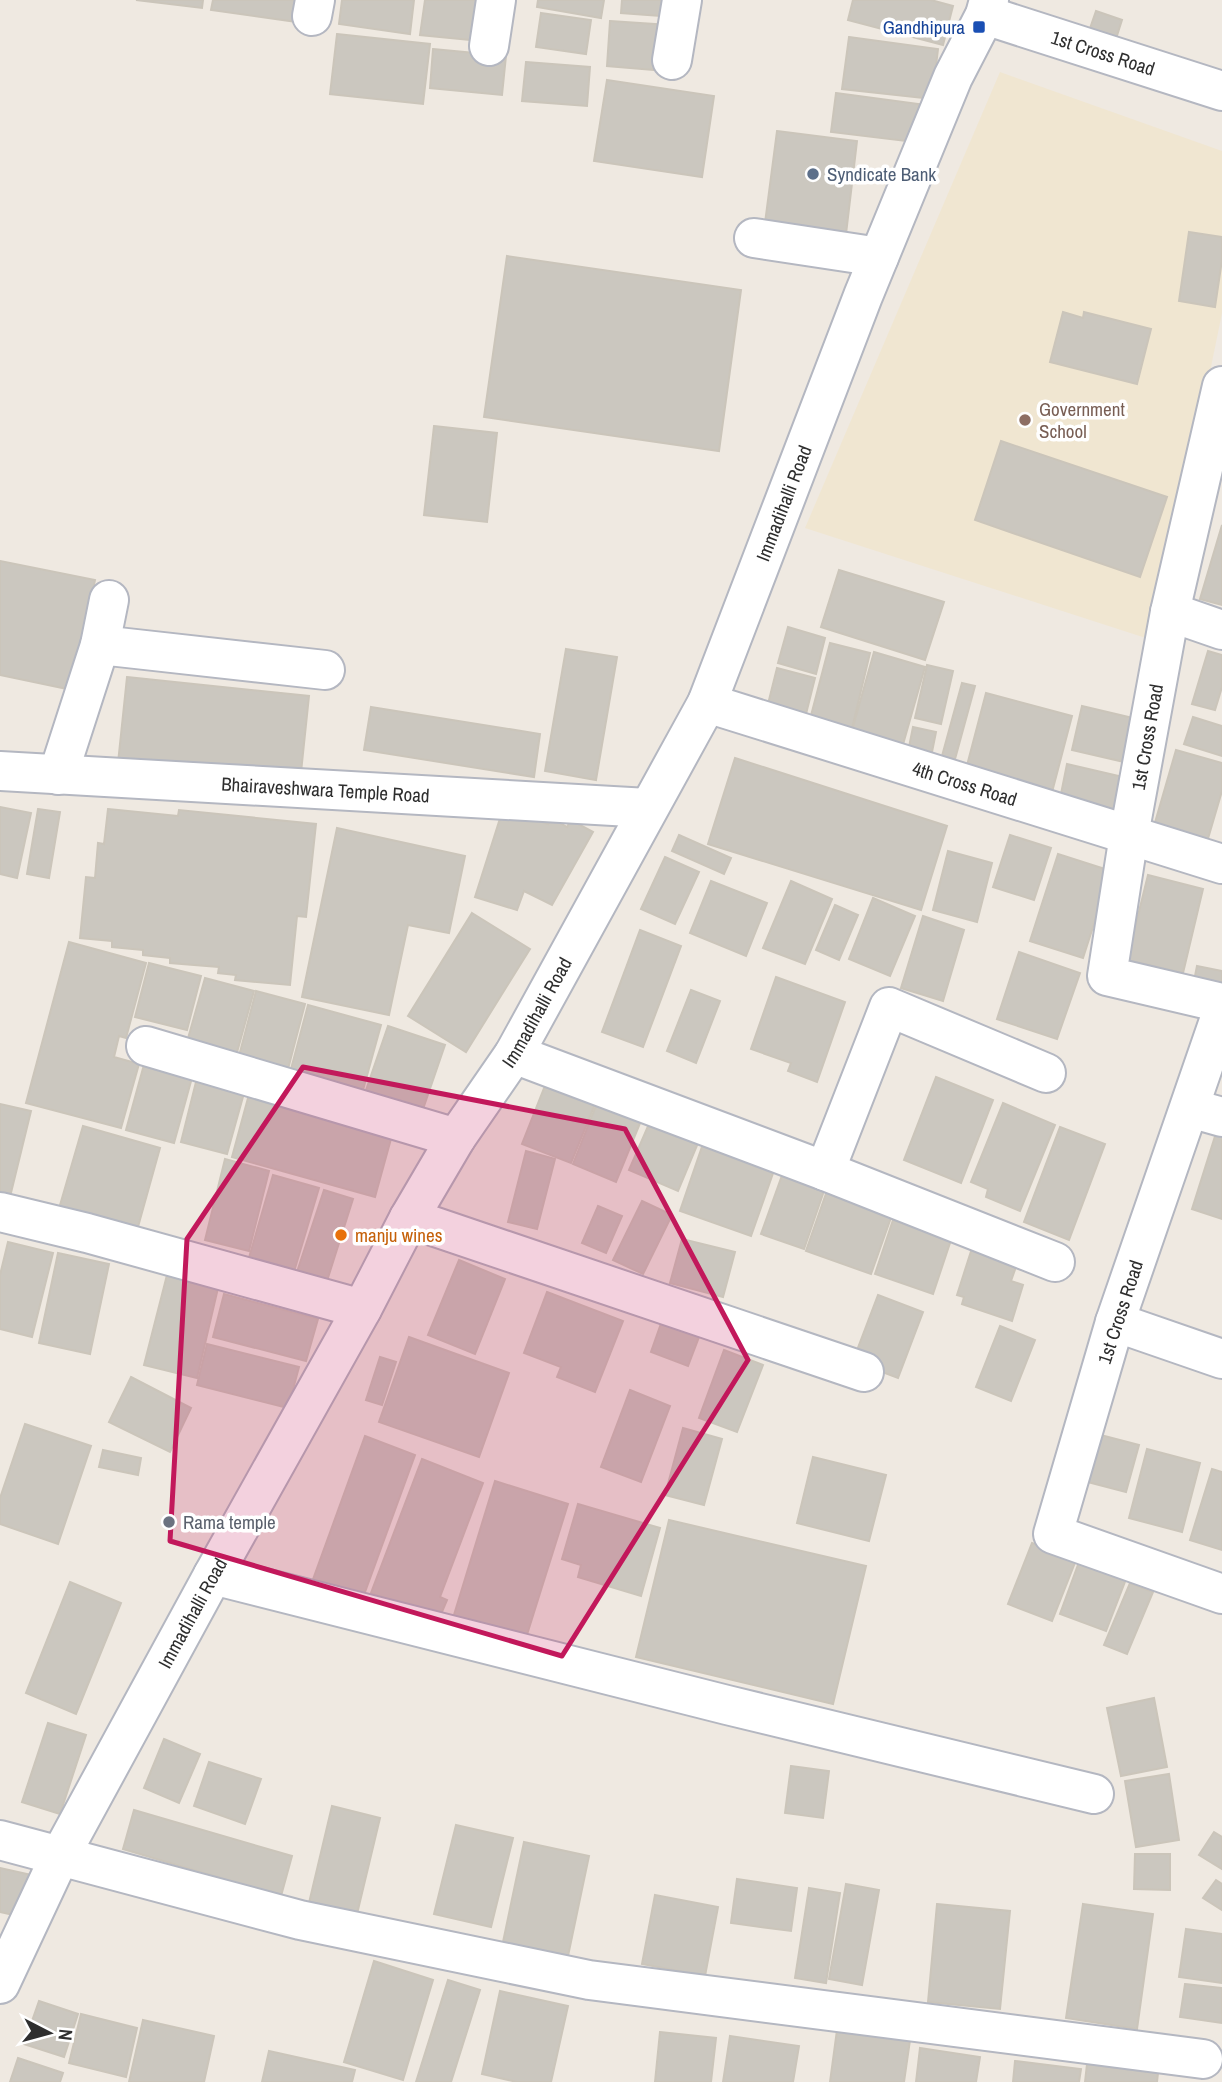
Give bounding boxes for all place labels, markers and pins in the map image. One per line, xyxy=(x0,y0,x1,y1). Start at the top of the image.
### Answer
place label: Gandhipura xyxy=(883,14,965,40)
marker: Gandhipura xyxy=(971,19,987,35)
place label: Syndicate Bank xyxy=(827,161,936,187)
marker: Syndicate Bank xyxy=(805,166,821,182)
place label: Government School xyxy=(1039,396,1125,444)
marker: Government School xyxy=(1017,412,1033,428)
place label: manju wines xyxy=(355,1222,443,1248)
marker: manju wines xyxy=(333,1227,349,1243)
place label: Rama temple xyxy=(183,1509,276,1535)
marker: Rama temple xyxy=(161,1514,177,1530)

